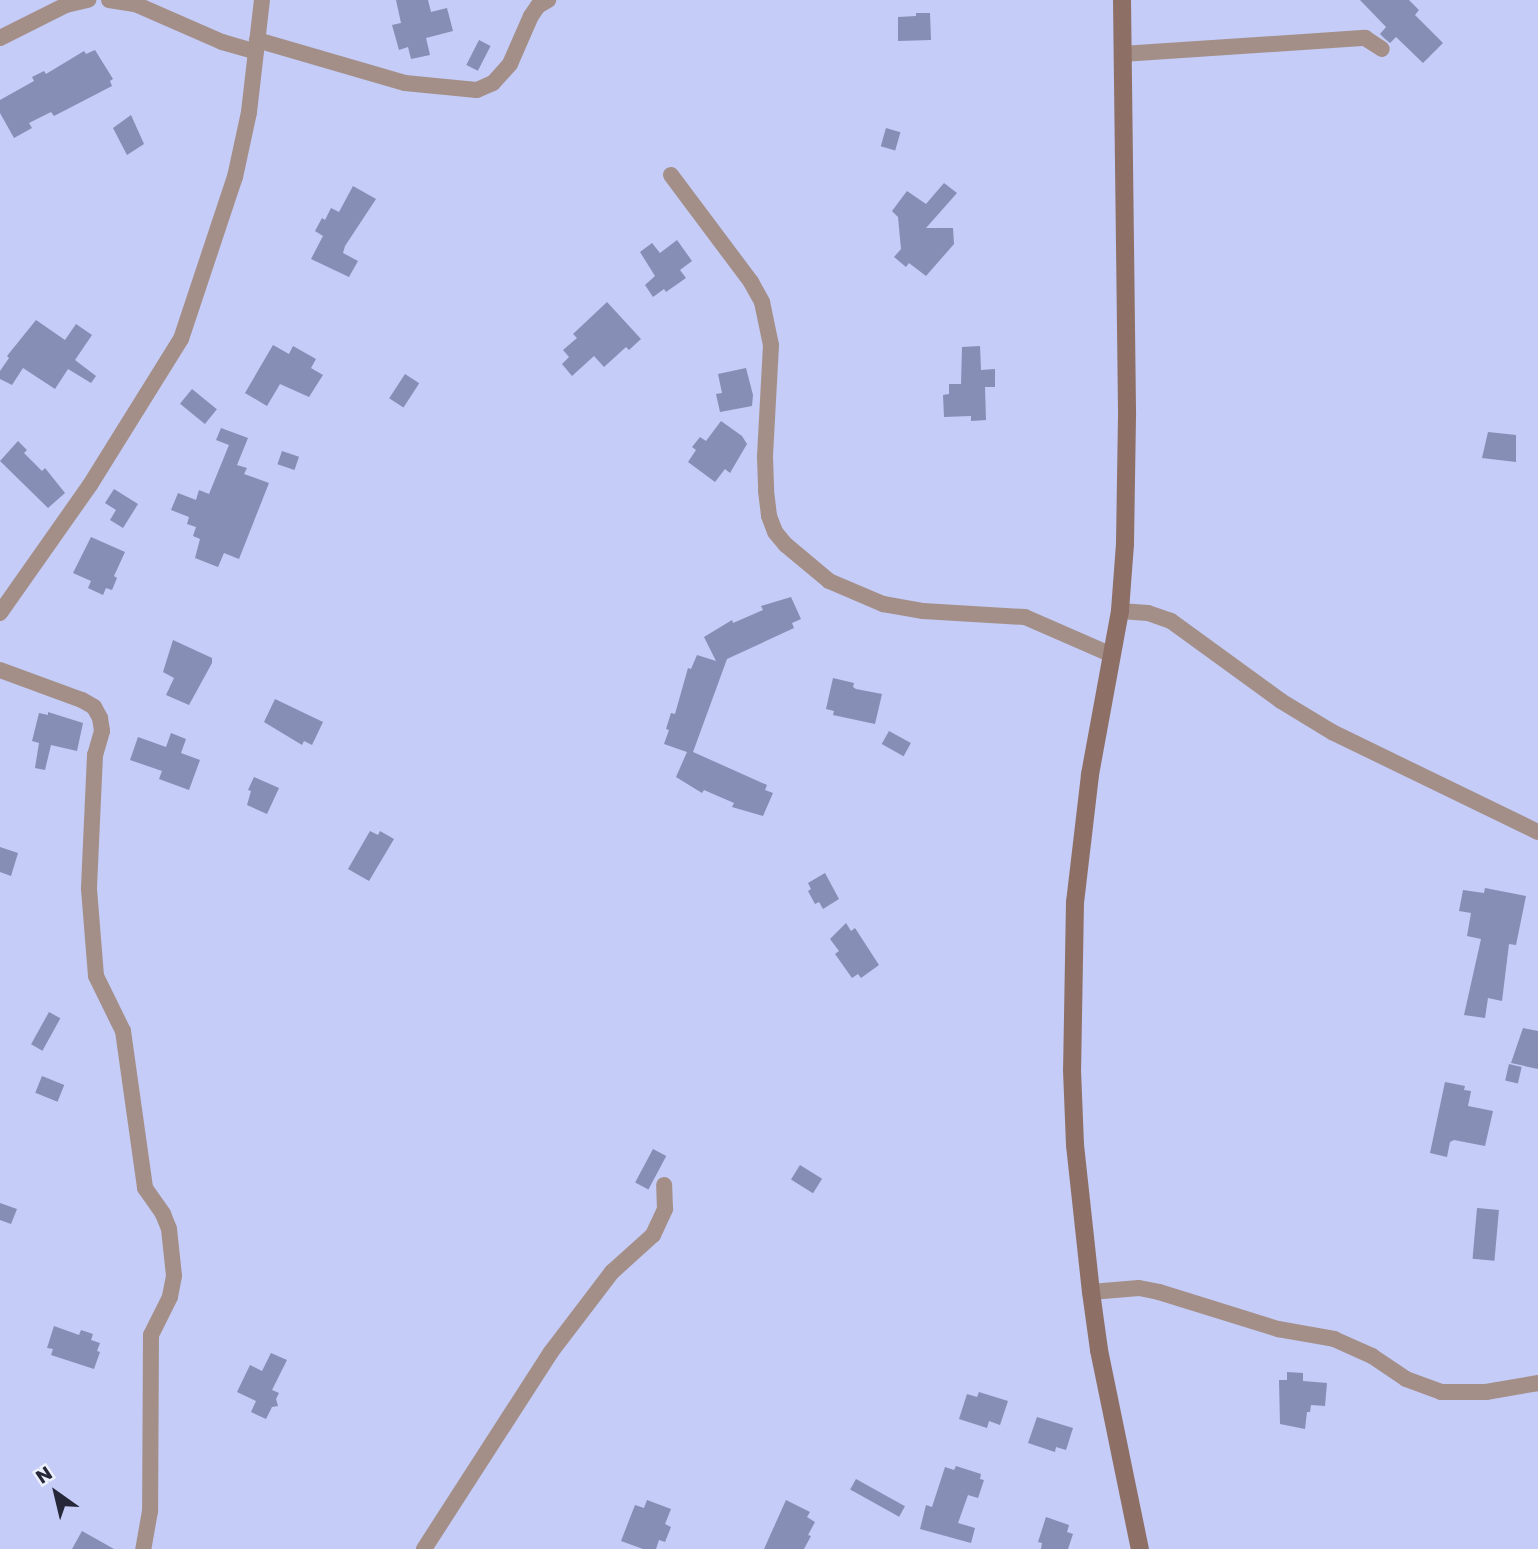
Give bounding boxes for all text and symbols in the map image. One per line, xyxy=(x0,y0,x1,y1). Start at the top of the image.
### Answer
north arrow xyxy=(21,1458,91,1528)
text: N xyxy=(30,1460,57,1490)

